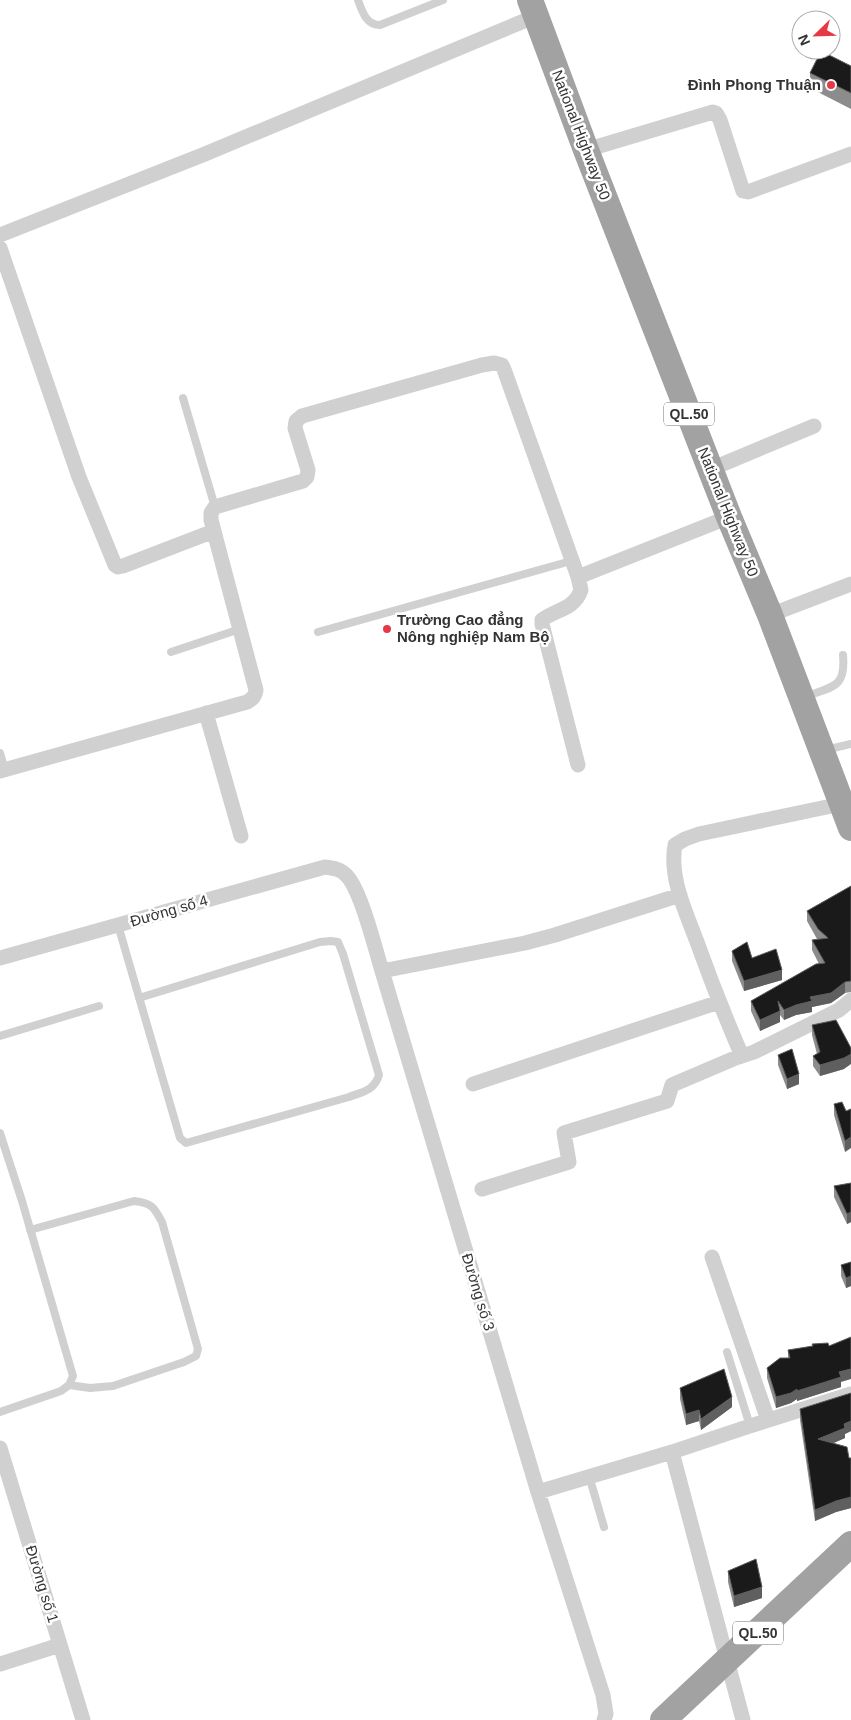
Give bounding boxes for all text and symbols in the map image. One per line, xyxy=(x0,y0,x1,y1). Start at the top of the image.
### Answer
north arrow xyxy=(791,10,841,60)
text: N xyxy=(795,32,813,48)
street label: National Highway 50 xyxy=(549,68,614,202)
place label: Đình Phong Thuận xyxy=(688,76,821,93)
marker: Đình Phong Thuận xyxy=(825,79,837,91)
road number: QL.50 xyxy=(664,402,714,426)
street label: National Highway 50 xyxy=(695,445,762,579)
place label: Trường Cao đẳng Nông nghiệp Nam Bộ xyxy=(397,611,550,645)
marker: Trường Cao đẳng Nông nghiệp Nam Bộ xyxy=(381,623,393,635)
street label: Đường số 4 xyxy=(128,891,210,930)
street label: Đường số 3 xyxy=(459,1251,498,1333)
street label: Đường số 1 xyxy=(23,1543,62,1625)
road number: QL.50 xyxy=(733,1622,783,1645)

